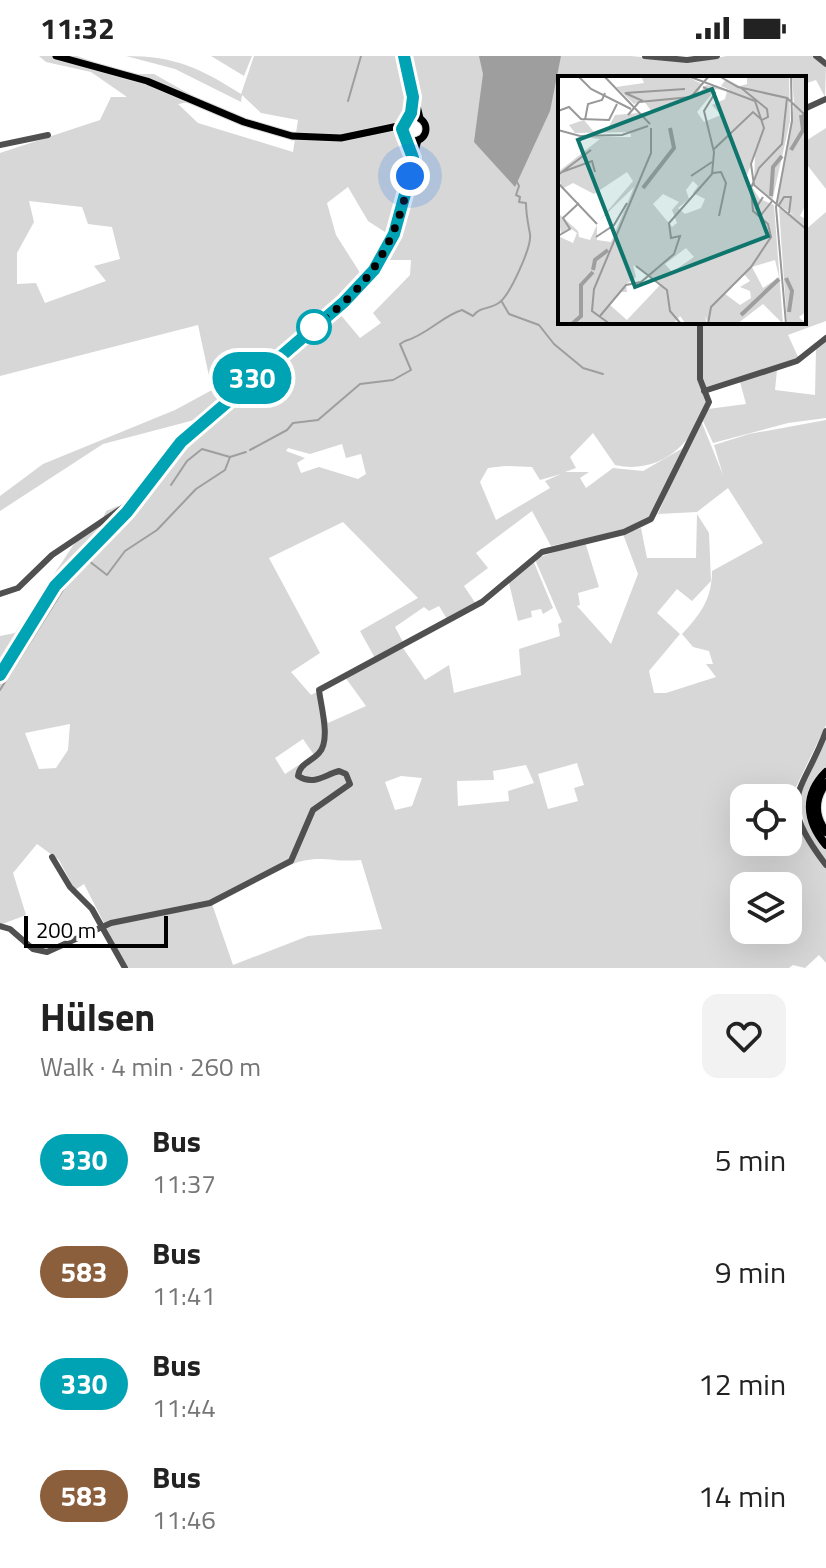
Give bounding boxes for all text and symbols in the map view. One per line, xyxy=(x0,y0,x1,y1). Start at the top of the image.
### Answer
text: 11:32 xyxy=(40,5,115,51)
inset map xyxy=(558,76,806,324)
your location xyxy=(390,156,430,196)
unlabelled marker xyxy=(297,310,331,344)
line badge: 330 xyxy=(206,352,298,404)
text: 330 xyxy=(228,356,276,399)
map controls xyxy=(730,784,802,944)
button: locate xyxy=(730,784,802,856)
button: layers xyxy=(730,872,802,944)
scale bar xyxy=(24,912,168,948)
text: 200 m xyxy=(36,913,96,947)
text: Hülsen xyxy=(40,988,155,1046)
button: heart xyxy=(702,994,786,1078)
text: Walk · 4 min · 260 m xyxy=(40,1047,261,1086)
text: Bus xyxy=(152,1118,201,1164)
text: 5 min xyxy=(715,1137,786,1183)
text: 330 xyxy=(60,1138,108,1181)
text: 11:37 xyxy=(152,1164,216,1203)
text: Bus xyxy=(152,1230,201,1276)
text: 9 min xyxy=(715,1249,786,1295)
text: 583 xyxy=(60,1250,108,1293)
text: 11:41 xyxy=(152,1276,216,1315)
text: Bus xyxy=(152,1342,201,1388)
text: 12 min xyxy=(698,1361,786,1407)
text: 330 xyxy=(60,1362,108,1405)
text: 11:44 xyxy=(152,1388,216,1427)
text: Bus xyxy=(152,1454,201,1500)
text: 14 min xyxy=(698,1473,786,1519)
text: 583 xyxy=(60,1474,108,1517)
text: 11:46 xyxy=(152,1500,216,1539)

